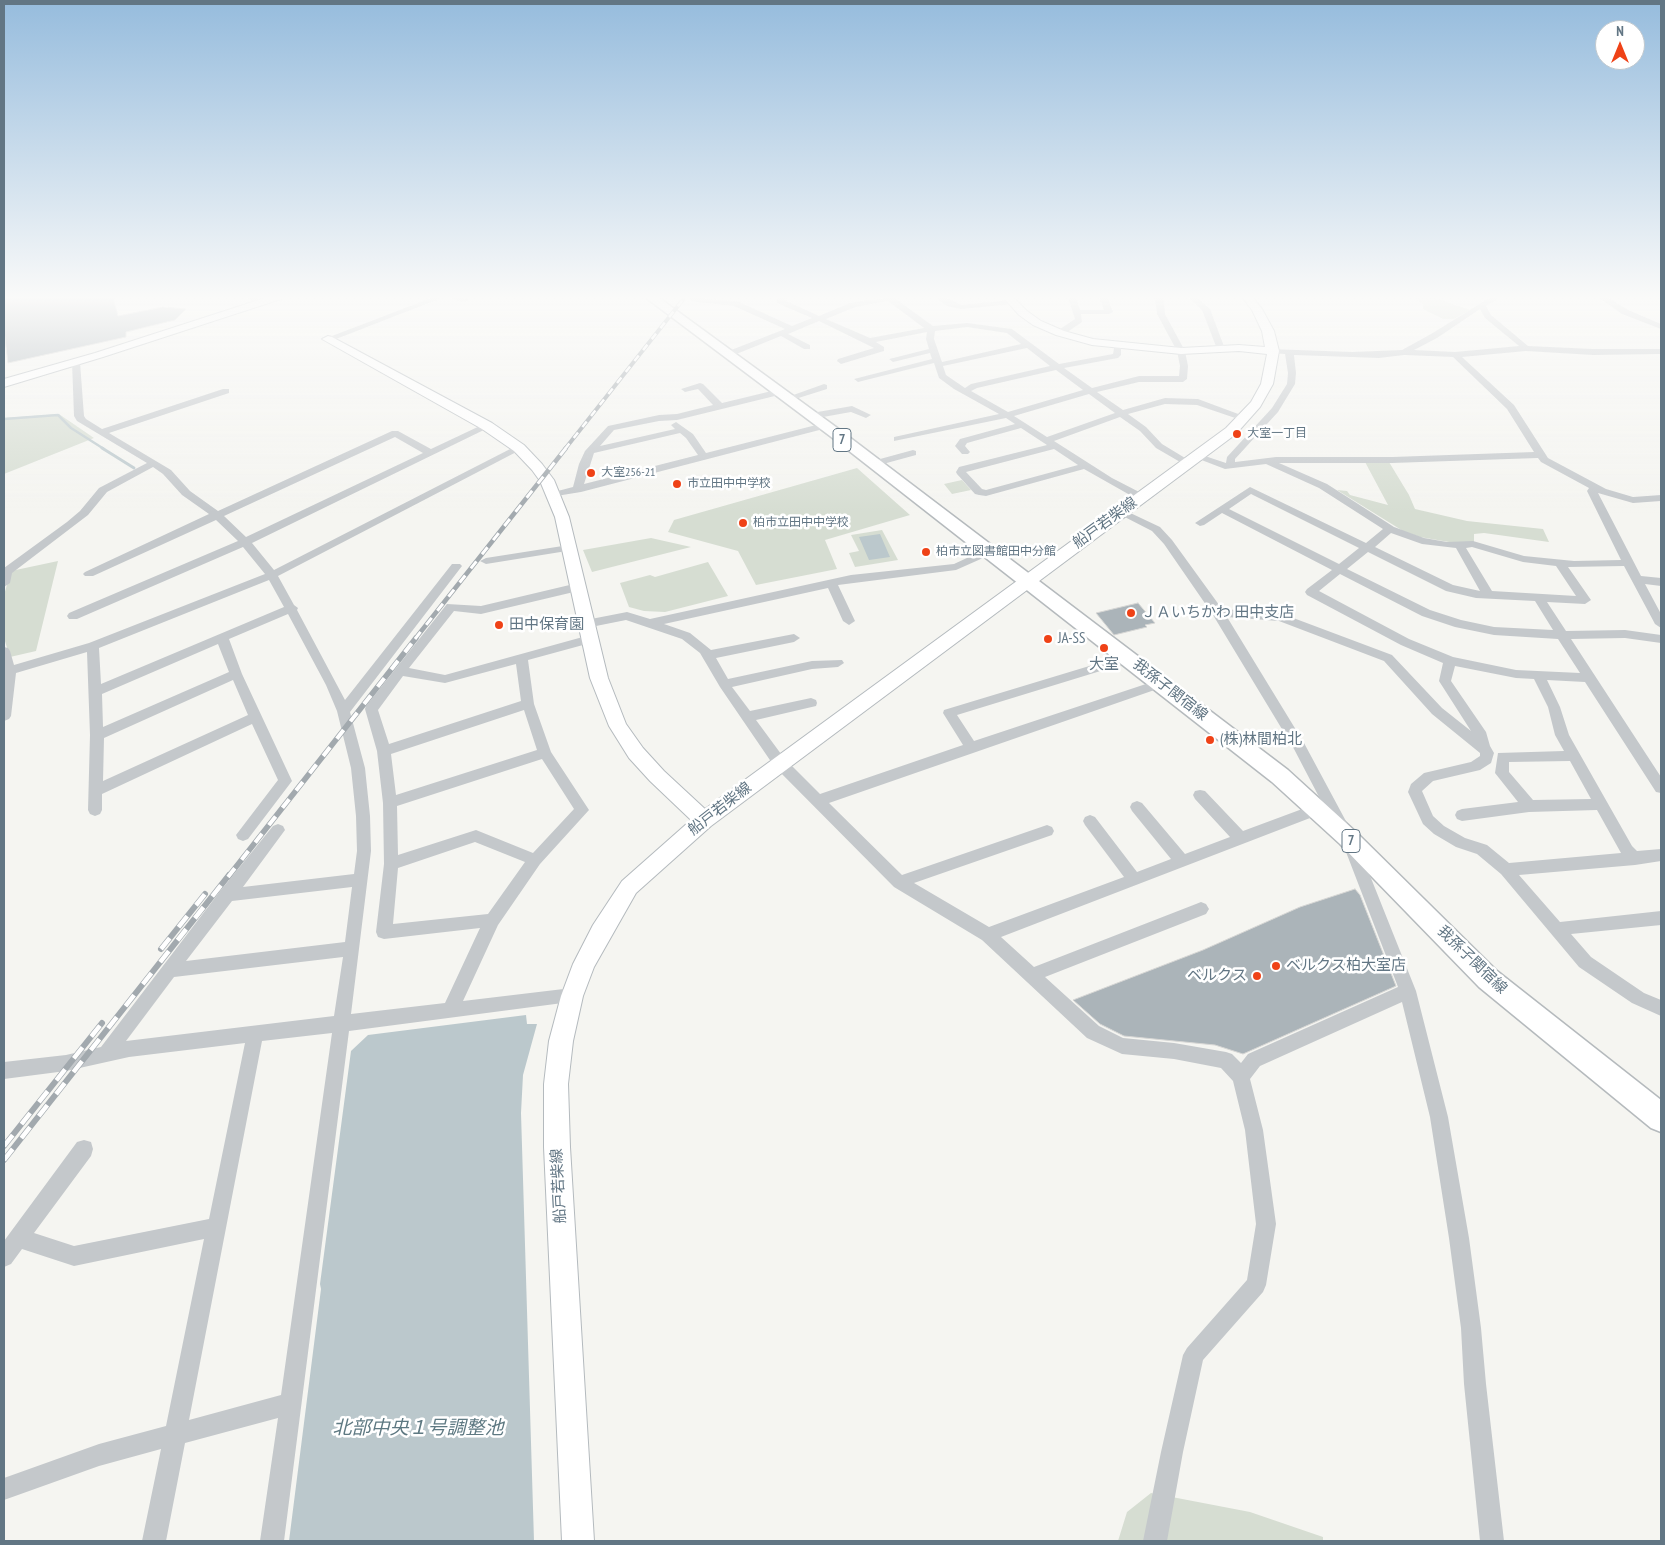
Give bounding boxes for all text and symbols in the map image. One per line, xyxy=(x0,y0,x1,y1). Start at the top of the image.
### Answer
north arrow xyxy=(1595,20,1645,70)
text: N xyxy=(1616,22,1624,40)
place label: 大室一丁目 xyxy=(1247,427,1307,441)
road number: 7 xyxy=(833,428,851,452)
marker: 大室一丁目 xyxy=(1231,428,1243,440)
place label: 大室256-21 xyxy=(601,466,655,480)
marker: 大室256-21 xyxy=(585,467,597,479)
place label: 市立田中中学校 xyxy=(687,477,771,491)
marker: 市立田中中学校 xyxy=(671,478,683,490)
street label: 船戸若柴線 xyxy=(1069,494,1141,552)
place label: 柏市立田中中学校 xyxy=(753,516,849,530)
marker: 柏市立田中中学校 xyxy=(737,517,749,529)
place label: 柏市立図書館田中分館 xyxy=(936,545,1056,559)
marker: 柏市立図書館田中分館 xyxy=(920,546,932,558)
place label: ＪＡいちかわ 田中支店 xyxy=(1141,604,1294,622)
marker: ＪＡいちかわ 田中支店 xyxy=(1125,607,1137,619)
place label: 田中保育園 xyxy=(509,616,584,634)
marker: 田中保育園 xyxy=(493,619,505,631)
place label: JA-SS xyxy=(1058,630,1085,648)
marker: JA-SS xyxy=(1042,633,1054,645)
marker: 大室 xyxy=(1098,642,1110,654)
street label: 我孫子関宿線 xyxy=(1129,655,1211,725)
place label: 大室 xyxy=(1089,656,1119,674)
place label: (株)林間柏北 xyxy=(1220,731,1302,749)
marker: (株)林間柏北 xyxy=(1204,734,1216,746)
street label: 船戸若柴線 xyxy=(685,779,755,839)
road number: 7 xyxy=(1342,829,1360,852)
street label: 我孫子関宿線 xyxy=(1433,922,1511,998)
place label: ベルクス柏大室店 xyxy=(1286,957,1406,975)
marker: ベルクス柏大室店 xyxy=(1270,960,1282,972)
place label: ベルクス xyxy=(1187,967,1247,985)
marker: ベルクス xyxy=(1251,970,1263,982)
street label: 船戸若柴線 xyxy=(548,1148,570,1224)
water label: 北部中央１号調整池 xyxy=(333,1418,503,1440)

